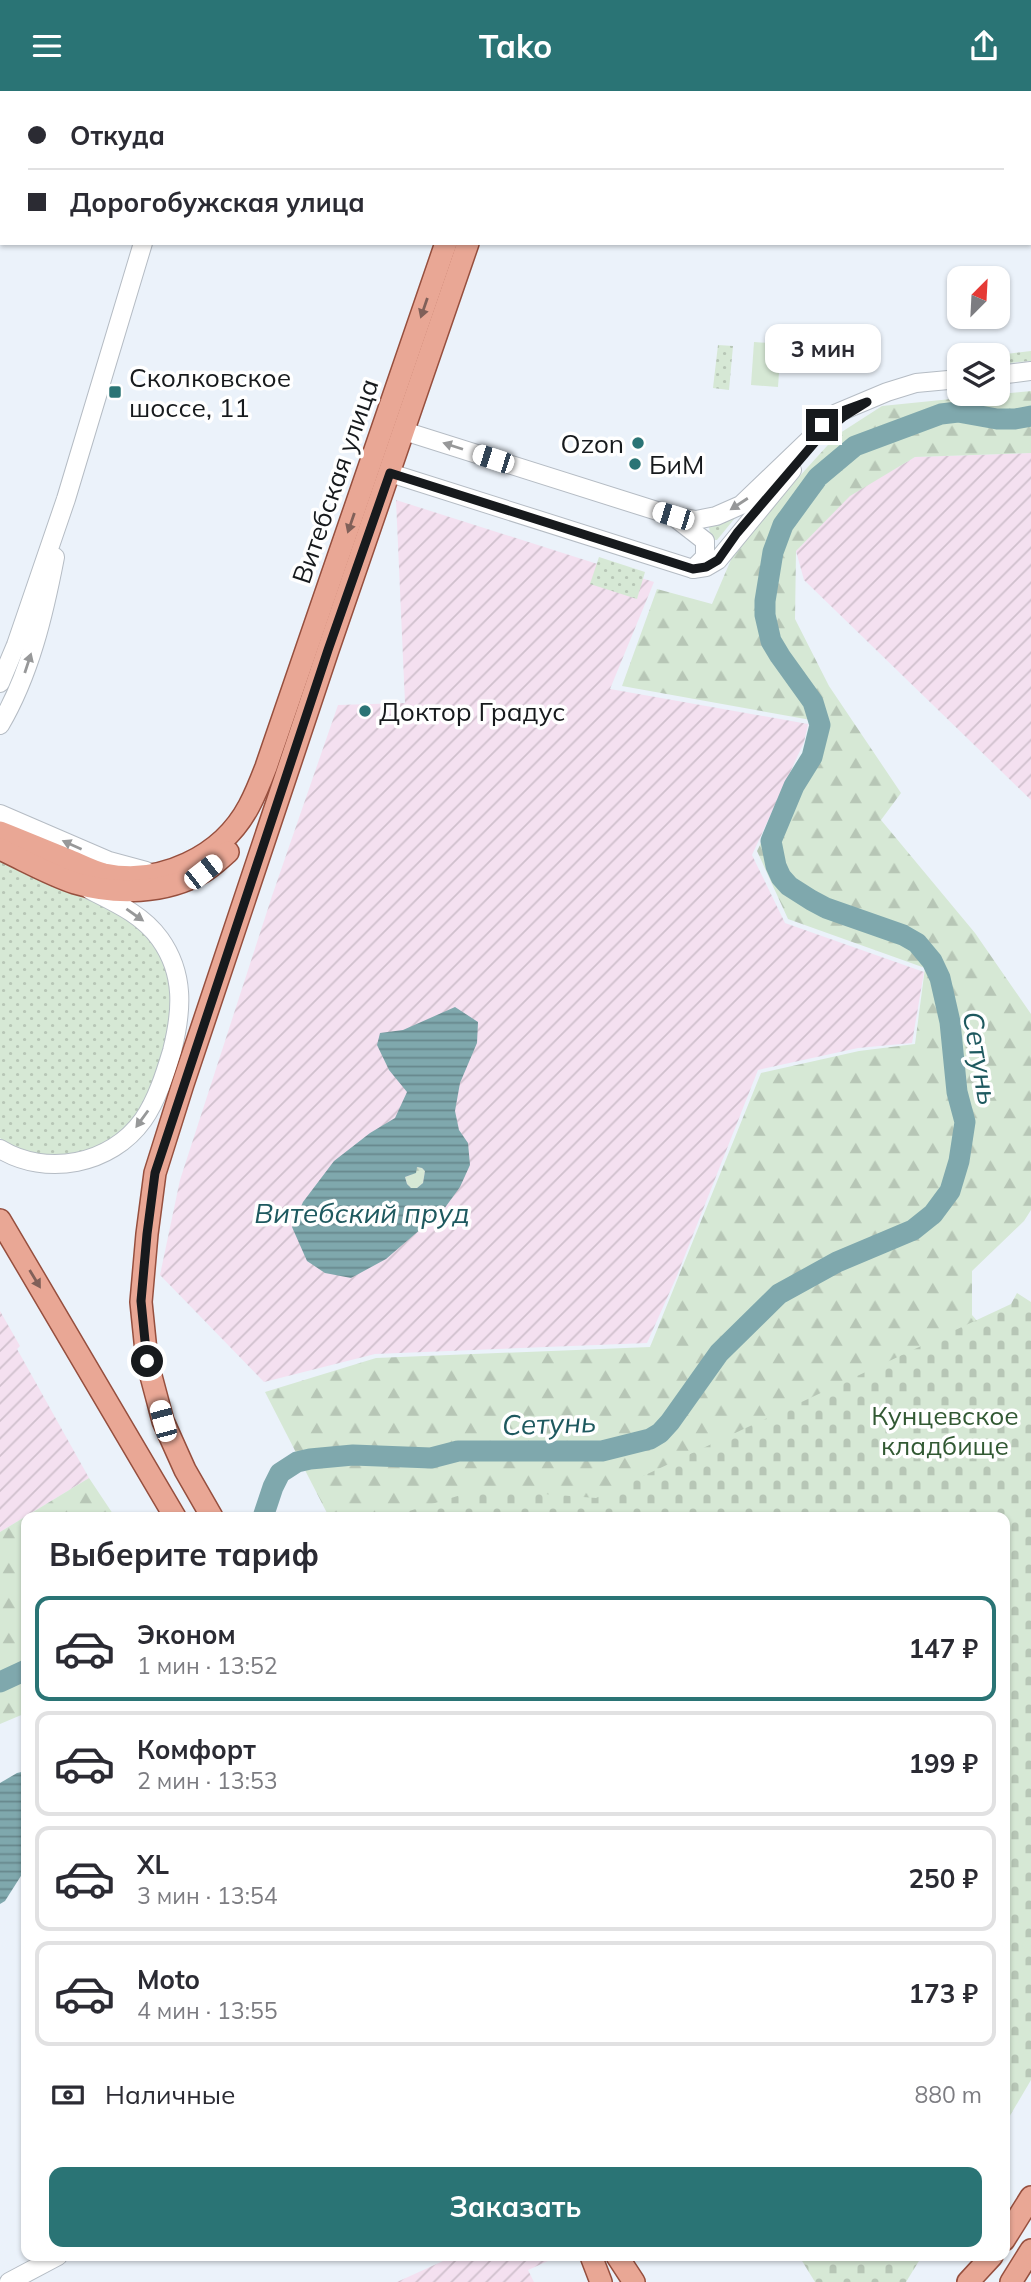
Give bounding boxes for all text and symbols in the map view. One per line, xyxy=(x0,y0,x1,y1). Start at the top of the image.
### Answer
text: Tako xyxy=(479,26,552,66)
icon: menu xyxy=(28,27,66,65)
icon: share xyxy=(965,27,1003,65)
text: Откуда xyxy=(70,119,165,152)
text: Дорогобужская улица xyxy=(70,186,365,219)
north arrow xyxy=(947,266,1010,329)
map controls xyxy=(947,266,1010,406)
one-way arrow xyxy=(418,298,429,319)
callout: 3 мин xyxy=(764,323,880,373)
text: 3 мин xyxy=(791,334,855,363)
button: layers xyxy=(947,343,1010,406)
place label: Сколковское шоссе, 11 xyxy=(129,361,291,424)
street label: Витебская улица xyxy=(285,374,385,588)
marker: Сколковское шоссе, 11 xyxy=(107,384,123,400)
route end xyxy=(806,409,838,441)
place label: Ozon xyxy=(561,427,624,460)
marker: Ozon xyxy=(630,435,646,451)
one-way arrow xyxy=(442,440,463,451)
car xyxy=(470,443,517,475)
place label: БиМ xyxy=(649,448,704,481)
marker: БиМ xyxy=(627,456,643,472)
one-way arrow xyxy=(729,498,749,511)
car xyxy=(650,500,697,532)
one-way arrow xyxy=(345,513,356,534)
one-way arrow xyxy=(23,652,34,673)
place label: Доктор Градус xyxy=(379,695,565,728)
marker: Доктор Градус xyxy=(357,703,373,719)
one-way arrow xyxy=(62,839,82,851)
car xyxy=(180,851,227,893)
one-way arrow xyxy=(126,908,144,922)
water label: Сетунь xyxy=(956,1008,1006,1108)
one-way arrow xyxy=(135,1110,149,1128)
water label: Витебский пруд xyxy=(254,1195,470,1230)
one-way arrow xyxy=(28,1269,41,1288)
route start xyxy=(131,1345,163,1377)
car xyxy=(148,1398,179,1444)
park label: Кунцевское кладбище xyxy=(871,1399,1019,1462)
water label: Сетунь xyxy=(501,1404,597,1442)
text: Выберите тариф xyxy=(49,1534,319,1574)
icon: car xyxy=(53,1617,116,1680)
text: Эконом xyxy=(137,1618,236,1651)
text: 147 ₽ xyxy=(908,1632,978,1665)
text: 1 мин · 13:52 xyxy=(137,1651,277,1680)
icon: car xyxy=(53,1732,116,1795)
text: Комфорт xyxy=(137,1733,256,1766)
text: 199 ₽ xyxy=(908,1747,978,1780)
text: 2 мин · 13:53 xyxy=(137,1766,277,1795)
icon: car xyxy=(53,1847,116,1910)
text: XL xyxy=(137,1848,169,1881)
text: 250 ₽ xyxy=(908,1862,978,1895)
text: 3 мин · 13:54 xyxy=(137,1881,277,1910)
icon: car xyxy=(53,1962,116,2025)
text: Moto xyxy=(137,1963,200,1996)
text: 173 ₽ xyxy=(908,1977,978,2010)
text: 4 мин · 13:55 xyxy=(137,1996,277,2025)
icon: cash xyxy=(49,2076,87,2114)
text: Наличные xyxy=(105,2078,235,2111)
text: 880 m xyxy=(914,2080,982,2109)
button: Заказать xyxy=(49,2167,982,2247)

